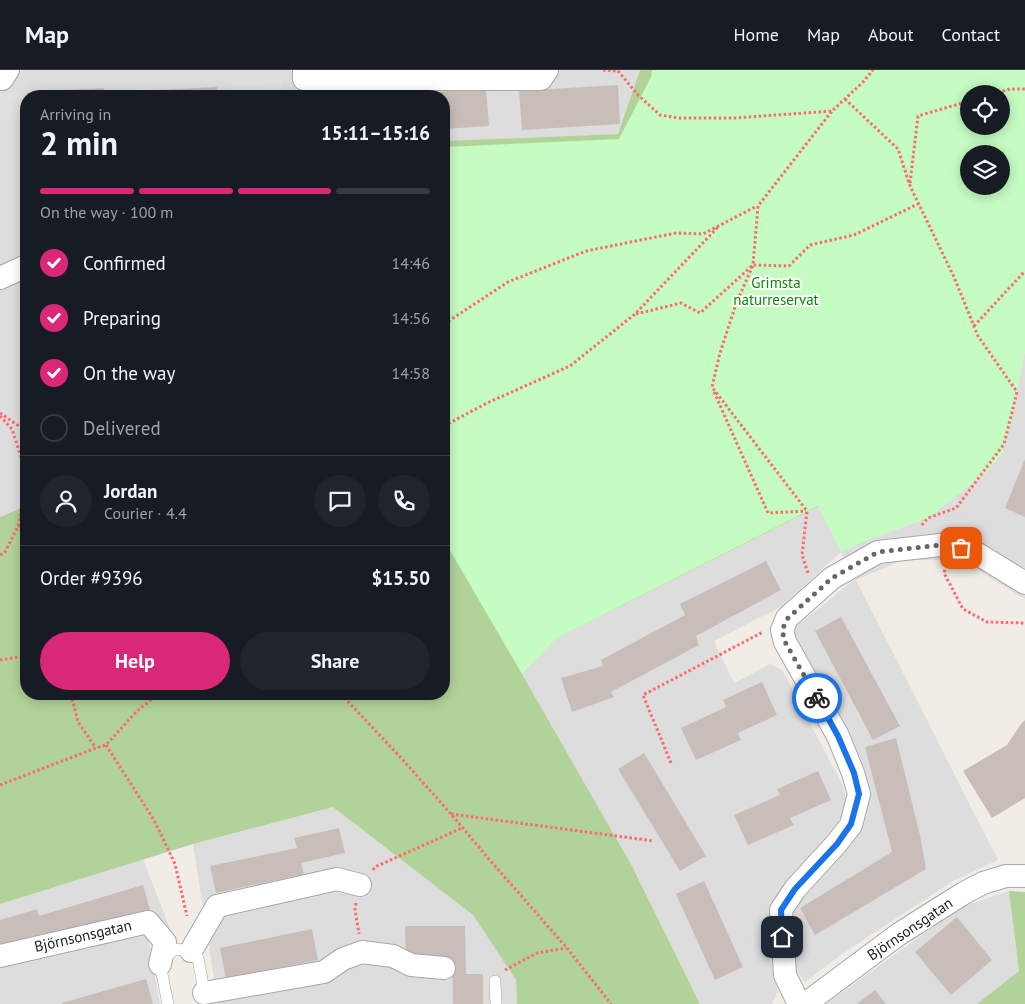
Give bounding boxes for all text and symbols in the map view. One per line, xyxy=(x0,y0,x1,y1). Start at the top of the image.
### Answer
text: Map xyxy=(25,19,69,50)
text: Home xyxy=(733,23,779,46)
text: Map xyxy=(807,23,840,46)
text: About xyxy=(868,23,914,46)
text: Contact xyxy=(942,23,1000,46)
map controls xyxy=(960,85,1010,195)
button: locate xyxy=(960,85,1010,135)
text: Arriving in xyxy=(40,104,111,124)
text: 15:11–15:16 xyxy=(321,121,430,145)
text: 2 min xyxy=(40,122,118,164)
button: layers xyxy=(960,145,1010,195)
text: On the way · 100 m xyxy=(40,202,173,222)
icon: check xyxy=(40,249,68,277)
text: Confirmed xyxy=(83,251,166,275)
text: 14:46 xyxy=(392,253,430,273)
park label: Grimsta naturreservat xyxy=(733,273,819,309)
icon: check xyxy=(40,304,68,332)
text: Preparing xyxy=(83,306,161,330)
text: 14:56 xyxy=(392,308,430,328)
icon: check xyxy=(40,359,68,387)
text: On the way xyxy=(83,361,175,385)
text: 14:58 xyxy=(392,363,430,383)
text: Delivered xyxy=(83,416,161,440)
button: person xyxy=(40,475,92,527)
button: chat xyxy=(314,475,366,527)
button: phone xyxy=(378,475,430,527)
text: Jordan xyxy=(104,479,157,503)
text: Courier · 4.4 xyxy=(104,503,187,523)
pin xyxy=(940,527,982,569)
icon: bag xyxy=(947,534,975,562)
text: Order #9396 xyxy=(40,566,143,590)
text: $15.50 xyxy=(371,566,430,590)
button: Help xyxy=(40,632,230,690)
button: Share xyxy=(240,632,430,690)
courier xyxy=(792,673,842,723)
icon: bike xyxy=(803,684,831,712)
street label: Björnsonsgatan xyxy=(863,893,956,964)
street label: Björnsonsgatan xyxy=(32,915,133,956)
pin xyxy=(761,916,803,958)
icon: home xyxy=(768,923,796,951)

